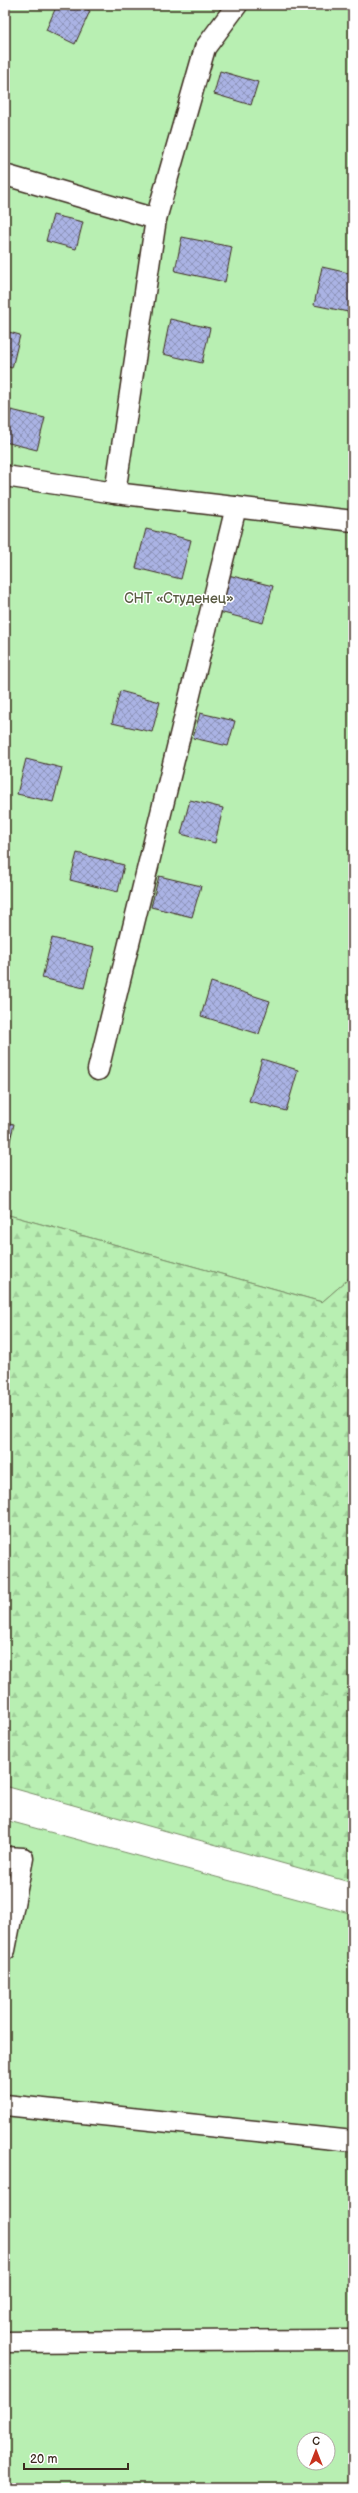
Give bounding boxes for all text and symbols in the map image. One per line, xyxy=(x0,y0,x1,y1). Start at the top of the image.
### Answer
park label: СНТ «Студенец» xyxy=(124,590,234,607)
north arrow xyxy=(296,2431,336,2471)
text: С xyxy=(312,2435,320,2448)
scale bar xyxy=(24,2445,128,2471)
text: 20 m xyxy=(30,2452,57,2467)

